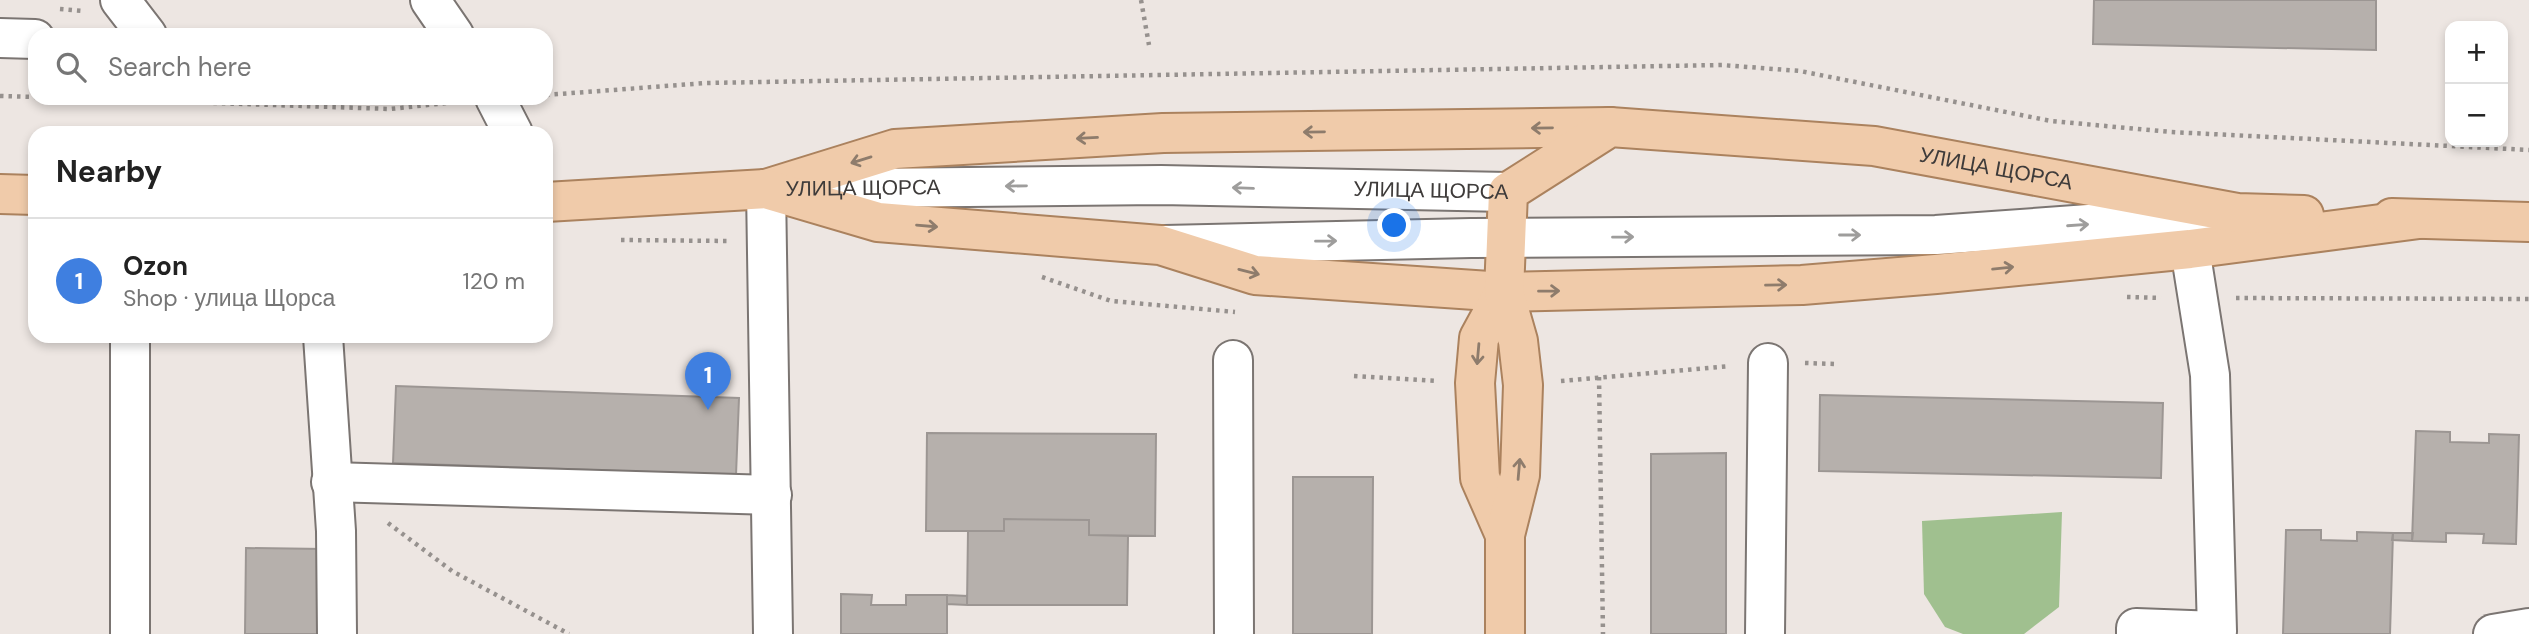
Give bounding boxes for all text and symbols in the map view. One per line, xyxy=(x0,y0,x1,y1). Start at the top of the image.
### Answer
map controls xyxy=(2445,21,2508,147)
button: + xyxy=(2445,21,2508,84)
search box xyxy=(28,28,553,105)
icon: search xyxy=(52,48,90,86)
text: Search here xyxy=(108,50,251,84)
button: − xyxy=(2445,84,2508,147)
one-way arrow xyxy=(1530,121,1553,135)
one-way arrow xyxy=(1303,125,1326,139)
one-way arrow xyxy=(1076,132,1099,145)
street label: УЛИЦА ЩОРСА xyxy=(1917,141,2075,196)
text: Nearby xyxy=(56,152,162,191)
one-way arrow xyxy=(850,154,872,167)
street label: УЛИЦА ЩОРСА xyxy=(785,173,941,203)
street label: УЛИЦА ЩОРСА xyxy=(1353,175,1509,206)
one-way arrow xyxy=(1005,180,1028,193)
one-way arrow xyxy=(1232,182,1255,195)
your location xyxy=(1377,208,1411,242)
one-way arrow xyxy=(2066,218,2088,231)
one-way arrow xyxy=(916,220,938,233)
one-way arrow xyxy=(1839,228,1862,242)
one-way arrow xyxy=(1611,230,1634,243)
one-way arrow xyxy=(1315,234,1338,248)
text: Ozon xyxy=(123,249,188,283)
one-way arrow xyxy=(1991,261,2014,274)
text: 1 xyxy=(75,266,83,296)
text: 120 m xyxy=(462,266,525,296)
one-way arrow xyxy=(1237,266,1259,279)
one-way arrow xyxy=(1764,279,1787,292)
text: Shop · улица Щорса xyxy=(123,283,335,313)
one-way arrow xyxy=(1537,284,1560,297)
one-way arrow xyxy=(1471,342,1484,365)
pin: 1 xyxy=(685,352,731,410)
one-way arrow xyxy=(1513,458,1526,481)

